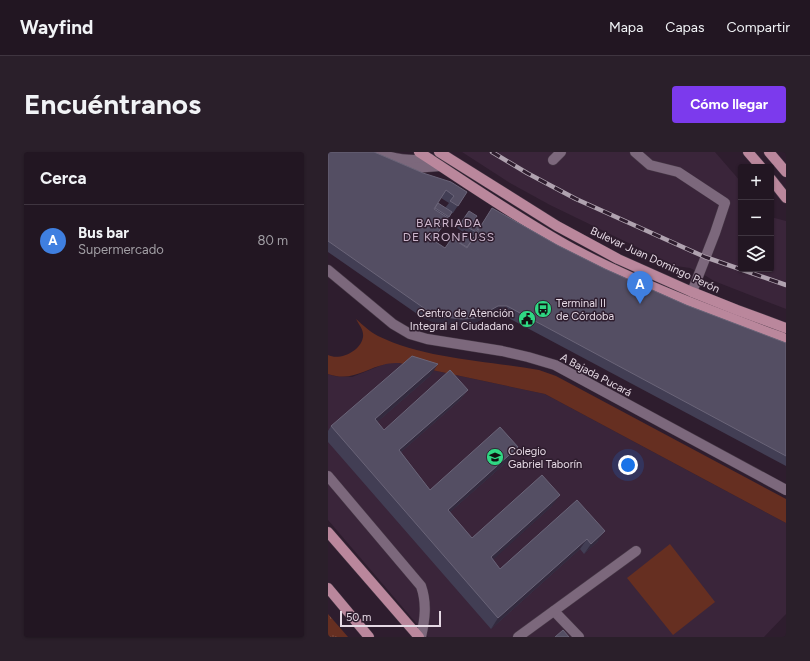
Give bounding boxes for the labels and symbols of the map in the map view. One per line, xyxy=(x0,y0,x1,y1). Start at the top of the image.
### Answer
district label: BARRIADA DE KRONFUSS xyxy=(403,216,495,244)
street label: Bulevar Juan Domingo Perón xyxy=(588,224,722,296)
pin: A xyxy=(627,271,653,304)
place label: Terminal II de Córdoba xyxy=(556,297,614,323)
bus stop icon: Terminal II de Córdoba xyxy=(533,299,553,319)
place label: Centro de Atención Integral al Ciudadano xyxy=(410,307,514,333)
public building icon: Centro de Atención Integral al Ciudadano xyxy=(517,309,537,329)
street label: A Bajada Pucará xyxy=(558,351,634,399)
place label: Colegio Gabriel Taborín xyxy=(508,445,582,471)
school or university icon: Colegio Gabriel Taborín xyxy=(485,447,505,467)
your location xyxy=(618,455,638,475)
scale bar xyxy=(340,609,441,628)

